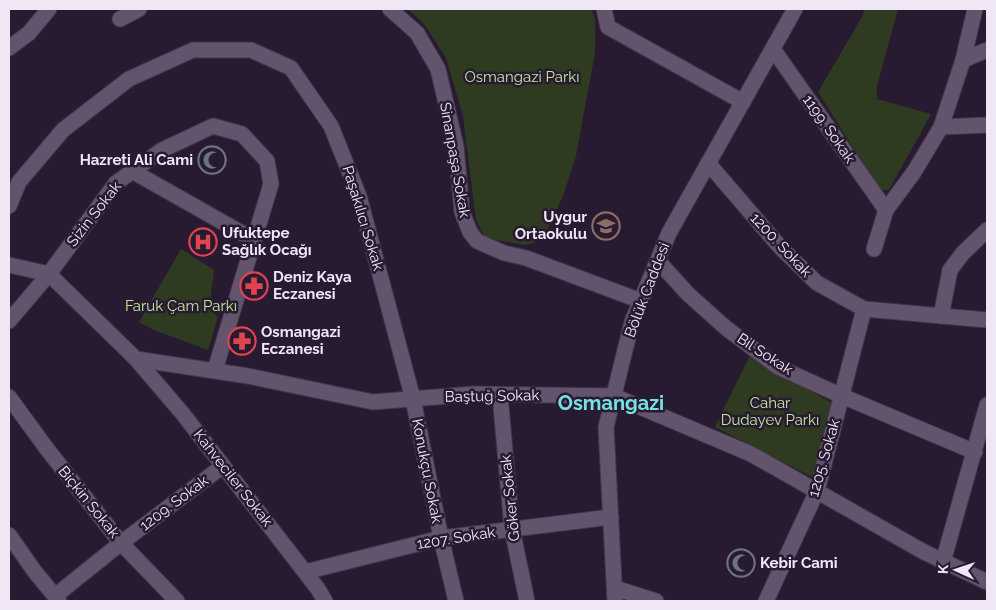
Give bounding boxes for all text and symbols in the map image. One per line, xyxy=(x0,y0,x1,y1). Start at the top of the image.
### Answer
park label: Osmangazi Parkı xyxy=(464,68,580,86)
street label: 1199. Sokak xyxy=(799,91,859,167)
street label: Sinanpaşa Sokak xyxy=(436,101,474,219)
mosque icon: Hazreti Ali Cami xyxy=(197,145,227,175)
place label: Hazreti Ali Cami xyxy=(80,151,193,169)
street label: Paşakılıcı Sokak xyxy=(338,163,388,273)
street label: Sizin Sokak xyxy=(63,178,125,250)
place label: Uygur Ortaokulu xyxy=(515,208,587,243)
street label: 1200. Sokak xyxy=(747,209,815,281)
school or university icon: Uygur Ortaokulu xyxy=(591,211,621,241)
place label: Ufuktepe Sağlık Ocağı xyxy=(222,224,312,259)
hospital icon: Ufuktepe Sağlık Ocağı xyxy=(188,227,218,257)
street label: Bölük Caddesi xyxy=(621,240,673,340)
place label: Deniz Kaya Eczanesi xyxy=(273,268,352,303)
pharmacy icon: Deniz Kaya Eczanesi xyxy=(239,271,269,301)
park label: Faruk Çam Parkı xyxy=(125,297,237,315)
place label: Osmangazi Eczanesi xyxy=(261,323,341,358)
pharmacy icon: Osmangazi Eczanesi xyxy=(227,326,257,356)
street label: Bil Sokak xyxy=(734,329,796,379)
street label: Baştuğ Sokak xyxy=(445,386,539,406)
district label: Osmangazi xyxy=(558,391,664,415)
park label: Cahar Dudayev Parkı xyxy=(721,394,819,429)
street label: Konukçu Sokak xyxy=(408,417,446,525)
street label: 1205. Sokak xyxy=(804,417,844,499)
street label: Kahveciler Sokak xyxy=(190,426,276,530)
street label: Göker Sokak xyxy=(497,454,523,542)
street label: Biçkin Sokak xyxy=(55,462,124,542)
street label: 1209. Sokak xyxy=(136,471,212,535)
street label: 1207. Sokak xyxy=(416,523,497,553)
north arrow xyxy=(931,545,981,595)
mosque icon: Kebir Cami xyxy=(726,548,756,578)
place label: Kebir Cami xyxy=(760,554,838,572)
text: K xyxy=(935,564,951,574)

